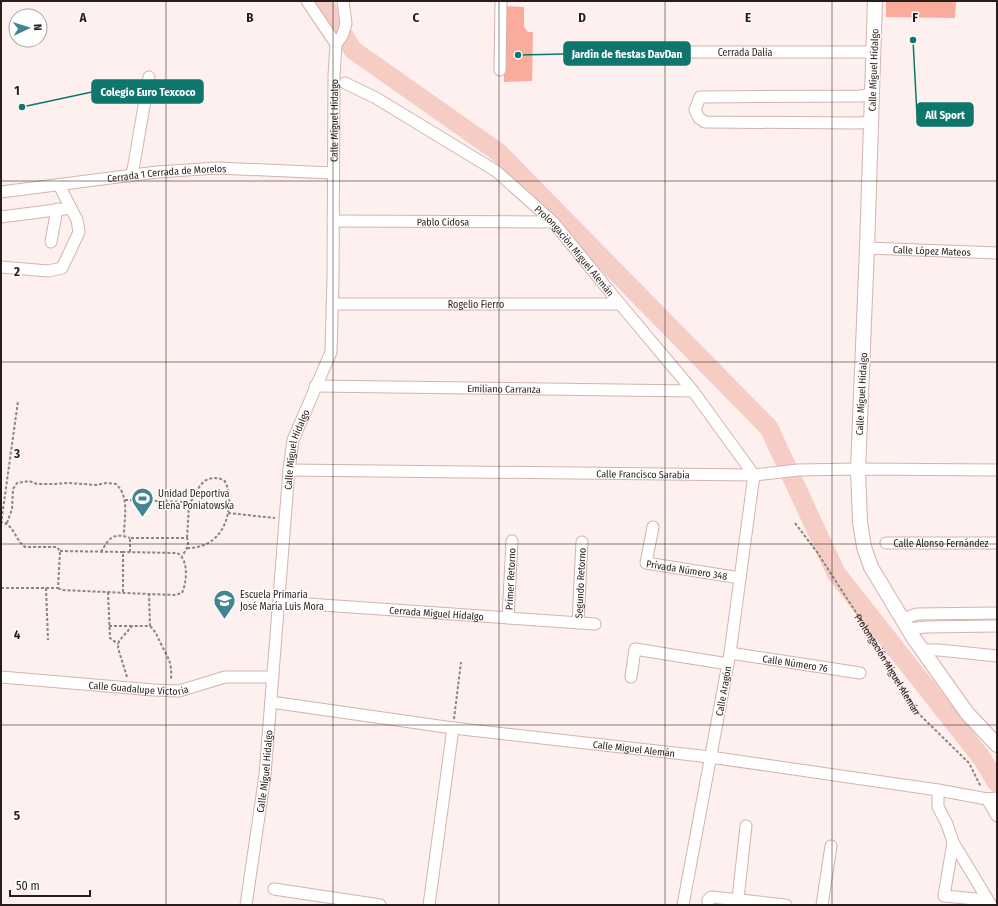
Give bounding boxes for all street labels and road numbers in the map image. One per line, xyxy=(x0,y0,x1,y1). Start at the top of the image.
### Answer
street label: Calle Míguel Hidalgo xyxy=(866,28,881,112)
street label: Cerrada Dalia xyxy=(718,47,772,59)
street label: Calle Míguel Hidalgo xyxy=(328,79,341,162)
street label: Cerrada 1 Cerrada de Morelos xyxy=(107,163,227,185)
street label: Prolongación Miguel Alemán xyxy=(532,203,616,299)
street label: Pablo Cidosa xyxy=(417,216,469,229)
street label: Calle López Mateos xyxy=(893,244,971,259)
street label: Rogelio Fierro xyxy=(448,299,504,311)
street label: Calle Míguel Hidalgo xyxy=(853,352,870,436)
street label: Emiliano Carranza xyxy=(467,383,541,396)
street label: Calle Míguel Hidalgo xyxy=(282,408,312,490)
street label: Calle Francisco Sarabia xyxy=(596,468,690,481)
street label: Calle Alonso Fernández xyxy=(894,538,988,550)
street label: Segundo Retorno xyxy=(573,547,589,619)
street label: Primer Retorno xyxy=(503,548,519,611)
street label: Privada Número 348 xyxy=(645,558,728,583)
street label: Cerrada Miguel Hidalgo xyxy=(389,605,484,623)
street label: Prolongación Miguel Alemán xyxy=(852,612,922,717)
street label: Calle Número 76 xyxy=(762,653,829,675)
street label: Calle Aragón xyxy=(714,665,734,717)
street label: Calle Guadalupe Victoria xyxy=(88,680,190,698)
street label: Calle Míguel Hidalgo xyxy=(255,730,276,814)
street label: Calle Miguel Alemán xyxy=(592,739,676,760)

